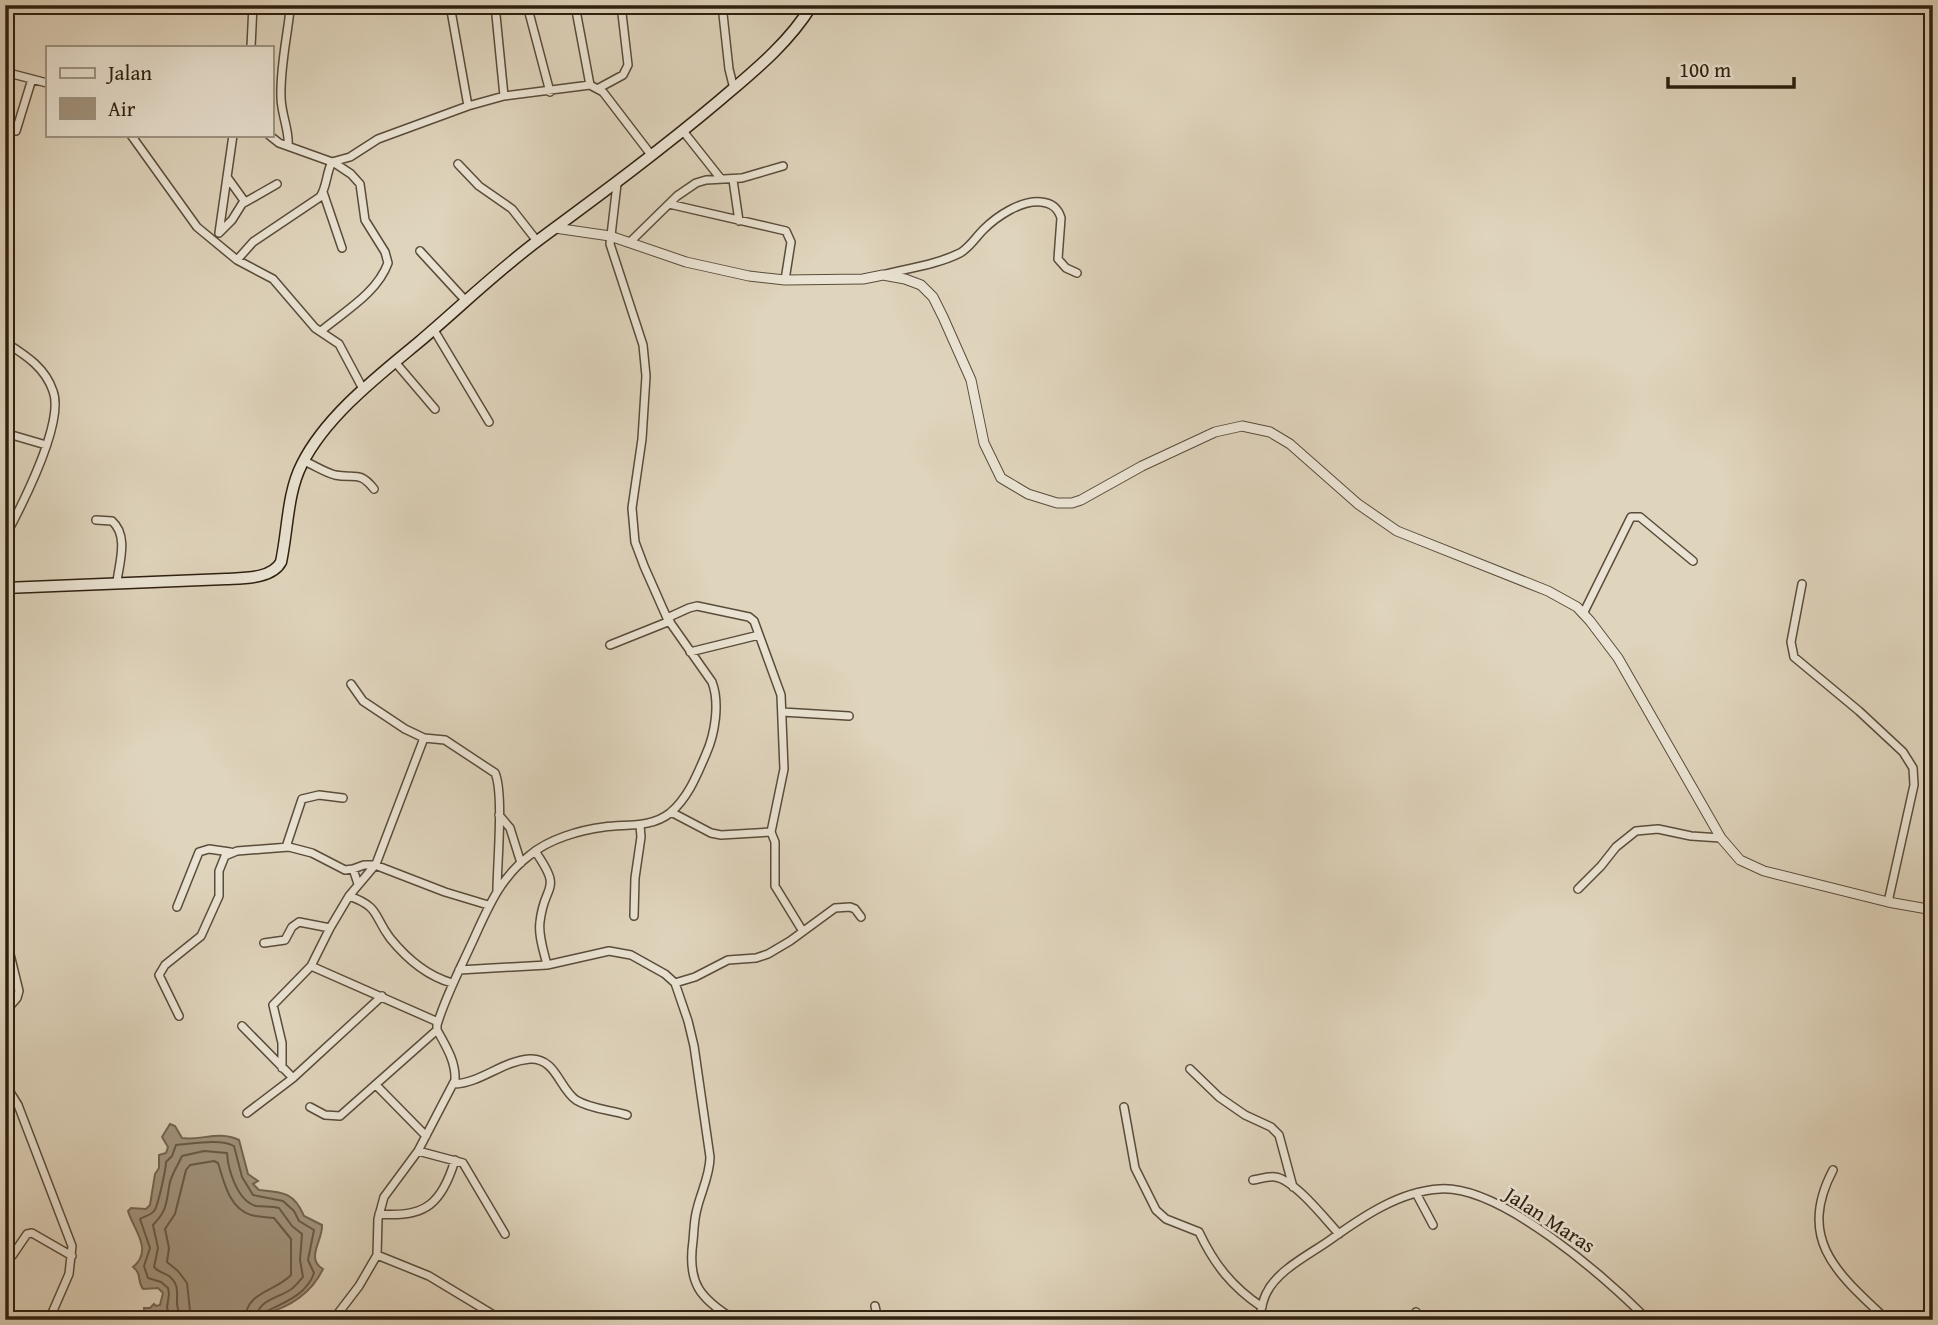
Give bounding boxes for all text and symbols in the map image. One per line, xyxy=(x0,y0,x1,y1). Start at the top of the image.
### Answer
legend xyxy=(46,46,273,136)
scale bar xyxy=(1668,46,1794,90)
text: 100 m xyxy=(1679,54,1731,85)
text: Jalan xyxy=(105,57,152,88)
text: Air xyxy=(108,93,136,124)
street label: Jalan Maras xyxy=(1496,1177,1602,1261)

